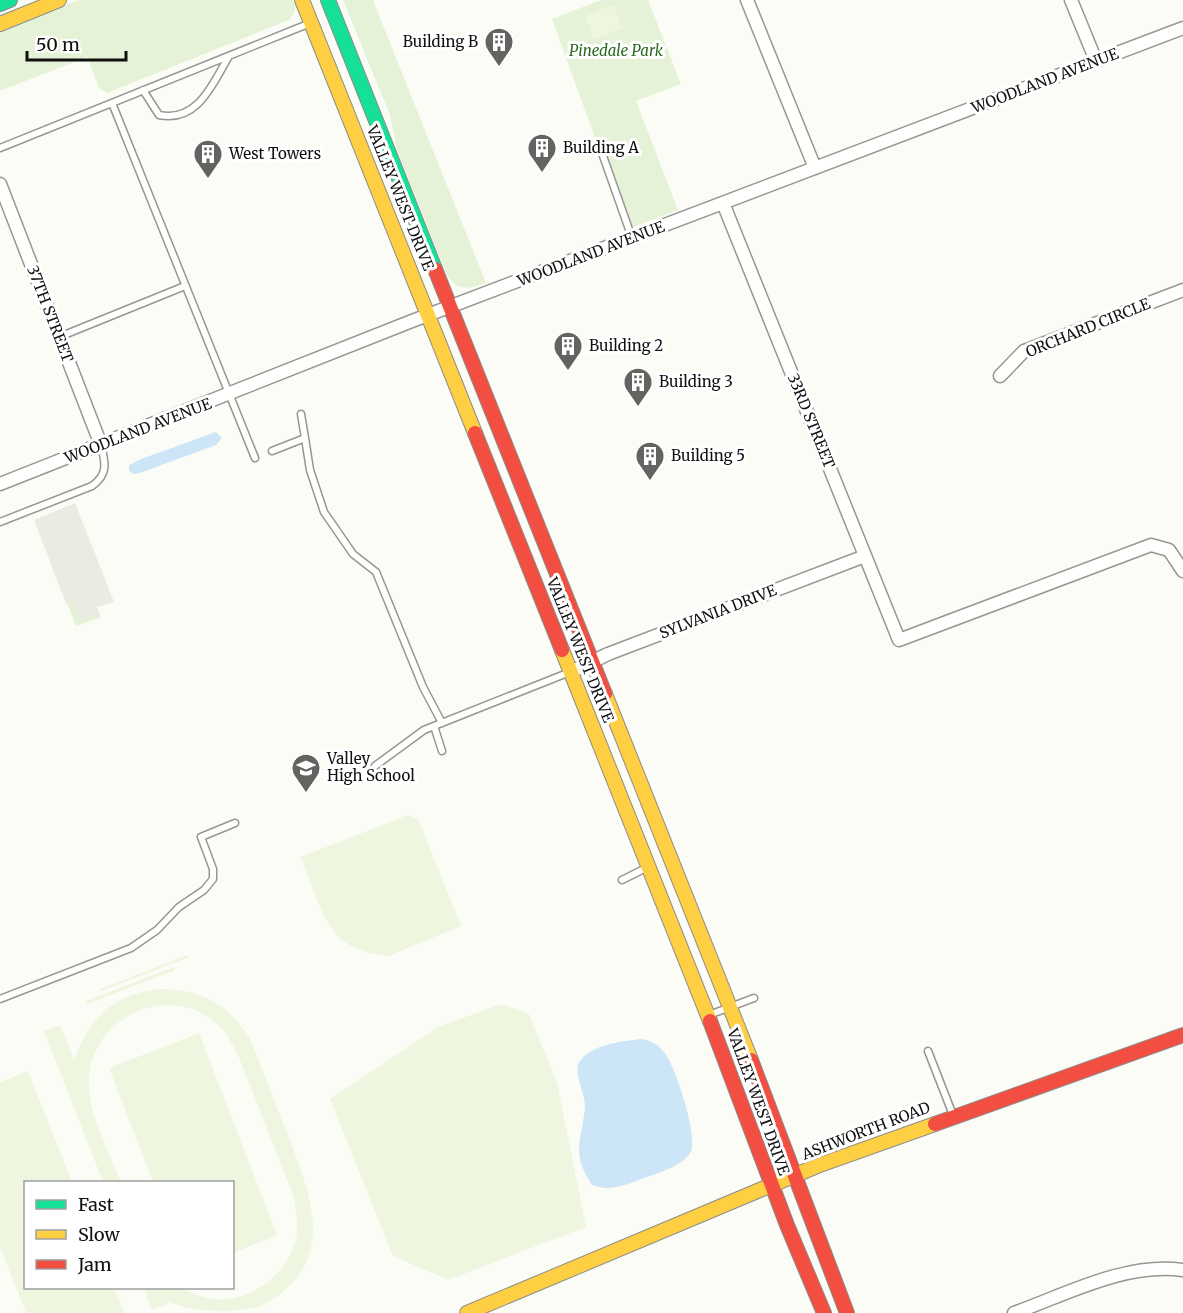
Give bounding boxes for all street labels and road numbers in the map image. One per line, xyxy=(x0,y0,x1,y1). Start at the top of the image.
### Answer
street label: WOODLAND AVENUE xyxy=(968,44,1121,118)
street label: VALLEY WEST DRIVE xyxy=(362,122,438,273)
street label: WOODLAND AVENUE xyxy=(514,217,667,291)
street label: 37TH STREET xyxy=(23,263,78,365)
street label: ORCHARD CIRCLE xyxy=(1023,294,1153,361)
street label: 33RD STREET xyxy=(784,371,839,471)
street label: WOODLAND AVENUE xyxy=(61,394,214,468)
street label: VALLEY WEST DRIVE xyxy=(542,574,618,725)
street label: SYLVANIA DRIVE xyxy=(657,580,780,643)
street label: VALLEY WEST DRIVE xyxy=(723,1025,794,1178)
street label: ASHWORTH ROAD xyxy=(798,1097,933,1164)

